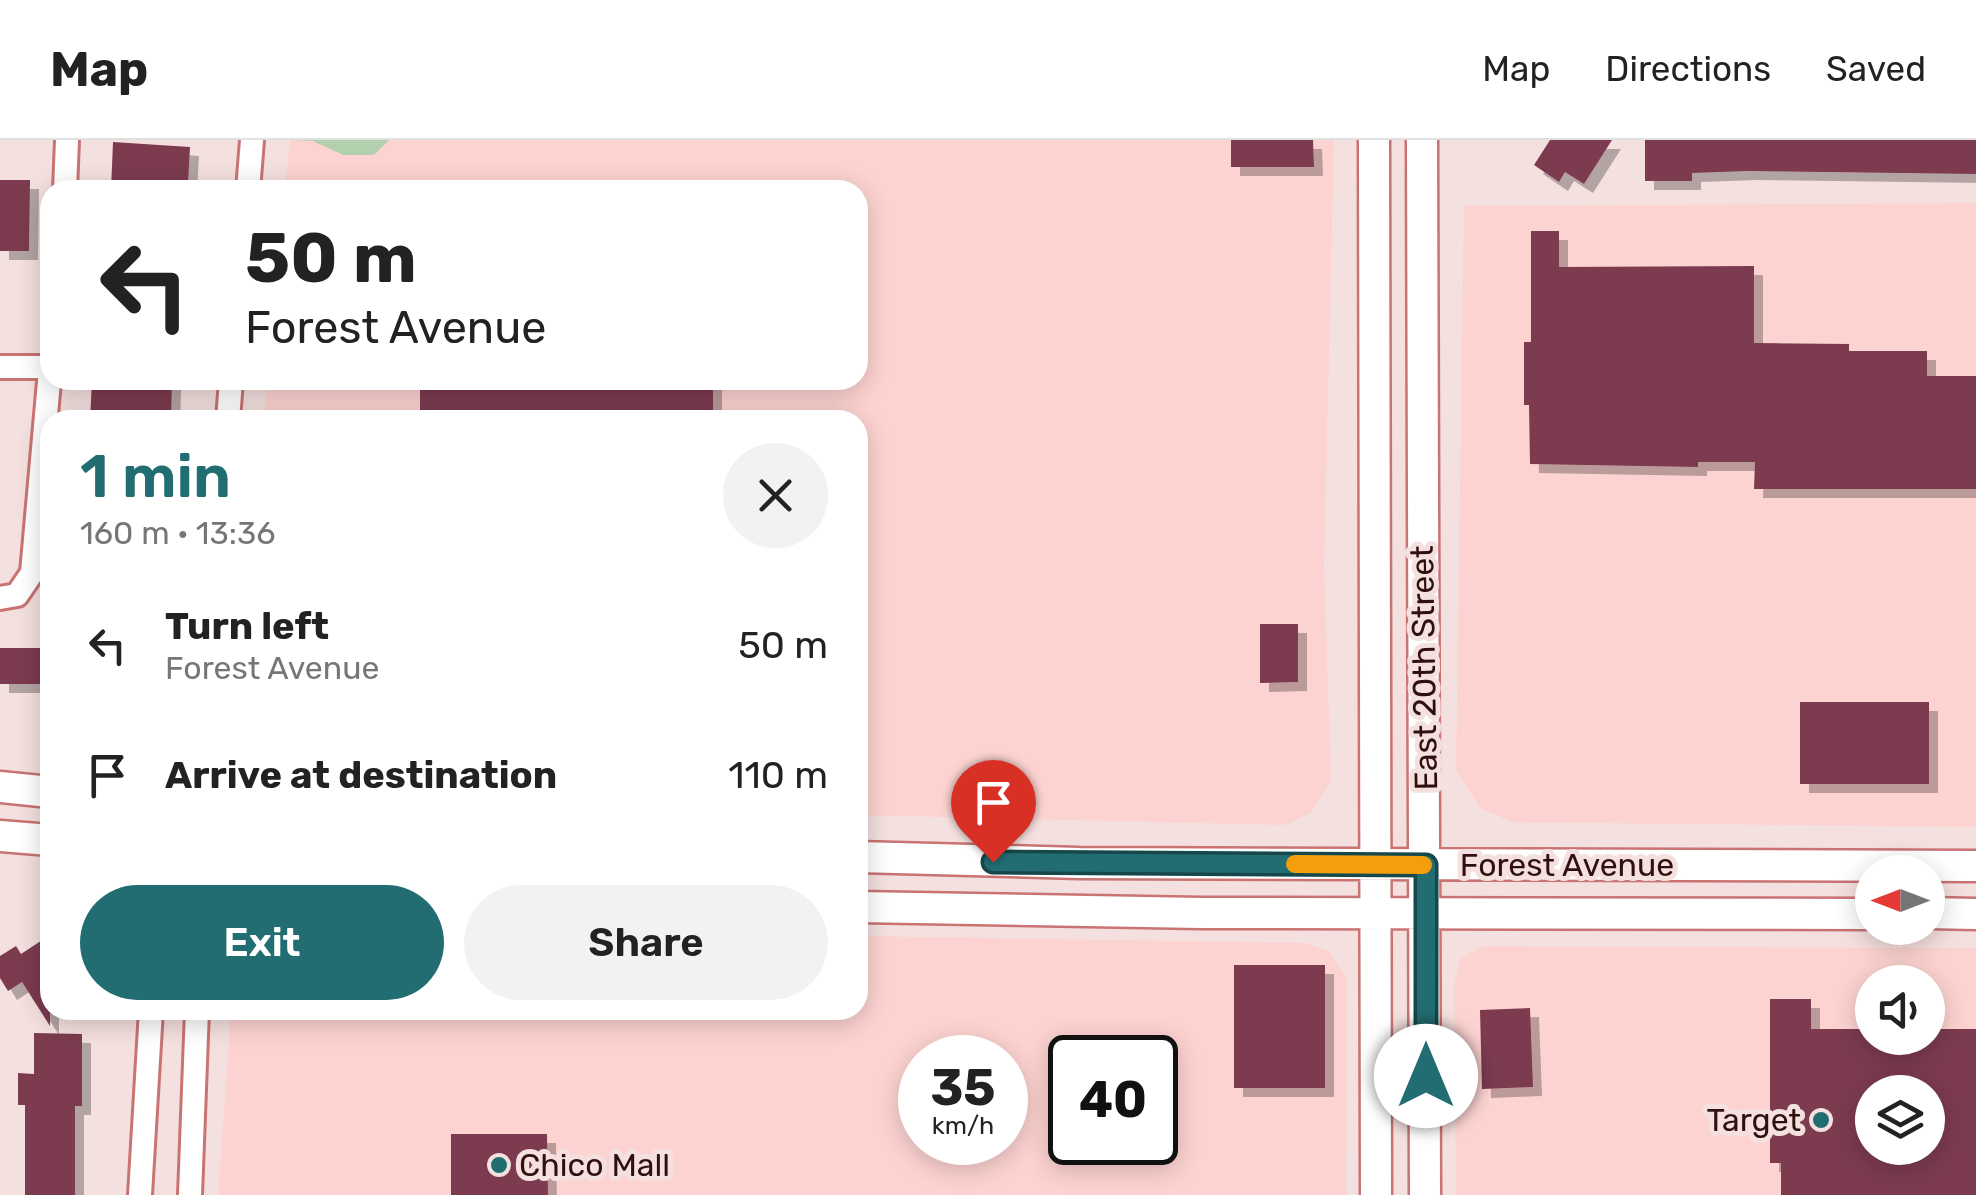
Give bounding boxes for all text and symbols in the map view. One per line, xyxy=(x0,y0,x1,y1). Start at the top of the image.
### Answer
text: Map xyxy=(50,41,148,98)
text: Map xyxy=(1482,48,1550,90)
text: Directions xyxy=(1605,48,1771,90)
text: Saved xyxy=(1826,48,1926,90)
text: 50 m xyxy=(245,217,417,300)
icon: left xyxy=(80,220,210,350)
text: Forest Avenue xyxy=(245,301,546,354)
text: 1 min xyxy=(80,441,231,512)
button: close xyxy=(723,443,828,548)
text: 160 m · 13:36 xyxy=(80,514,276,552)
street label: East 20th Street xyxy=(1403,545,1445,791)
text: Turn left xyxy=(165,603,329,649)
icon: left xyxy=(80,618,135,673)
text: 50 m xyxy=(738,622,828,668)
text: Forest Avenue xyxy=(165,649,379,687)
icon: arrive xyxy=(80,748,135,803)
text: Arrive at destination xyxy=(165,752,557,798)
text: 110 m xyxy=(728,752,828,798)
pin xyxy=(951,760,1036,863)
icon: arrive xyxy=(966,775,1021,830)
street label: Forest Avenue xyxy=(1460,846,1674,884)
north arrow xyxy=(1855,855,1945,945)
map controls xyxy=(1855,855,1945,1165)
button: Exit xyxy=(80,885,444,1000)
button: Share xyxy=(464,885,828,1000)
button: sound xyxy=(1855,965,1945,1055)
position arrow xyxy=(1374,1024,1478,1128)
speed limit sign: 40 xyxy=(1048,1035,1178,1165)
text: 35 xyxy=(930,1058,996,1118)
button: layers xyxy=(1855,1075,1945,1165)
place label: Target xyxy=(1707,1101,1801,1139)
marker: Target xyxy=(1810,1109,1832,1131)
text: km/h xyxy=(932,1111,994,1140)
place label: Chico Mall xyxy=(519,1146,670,1184)
marker: Chico Mall xyxy=(488,1154,510,1176)

